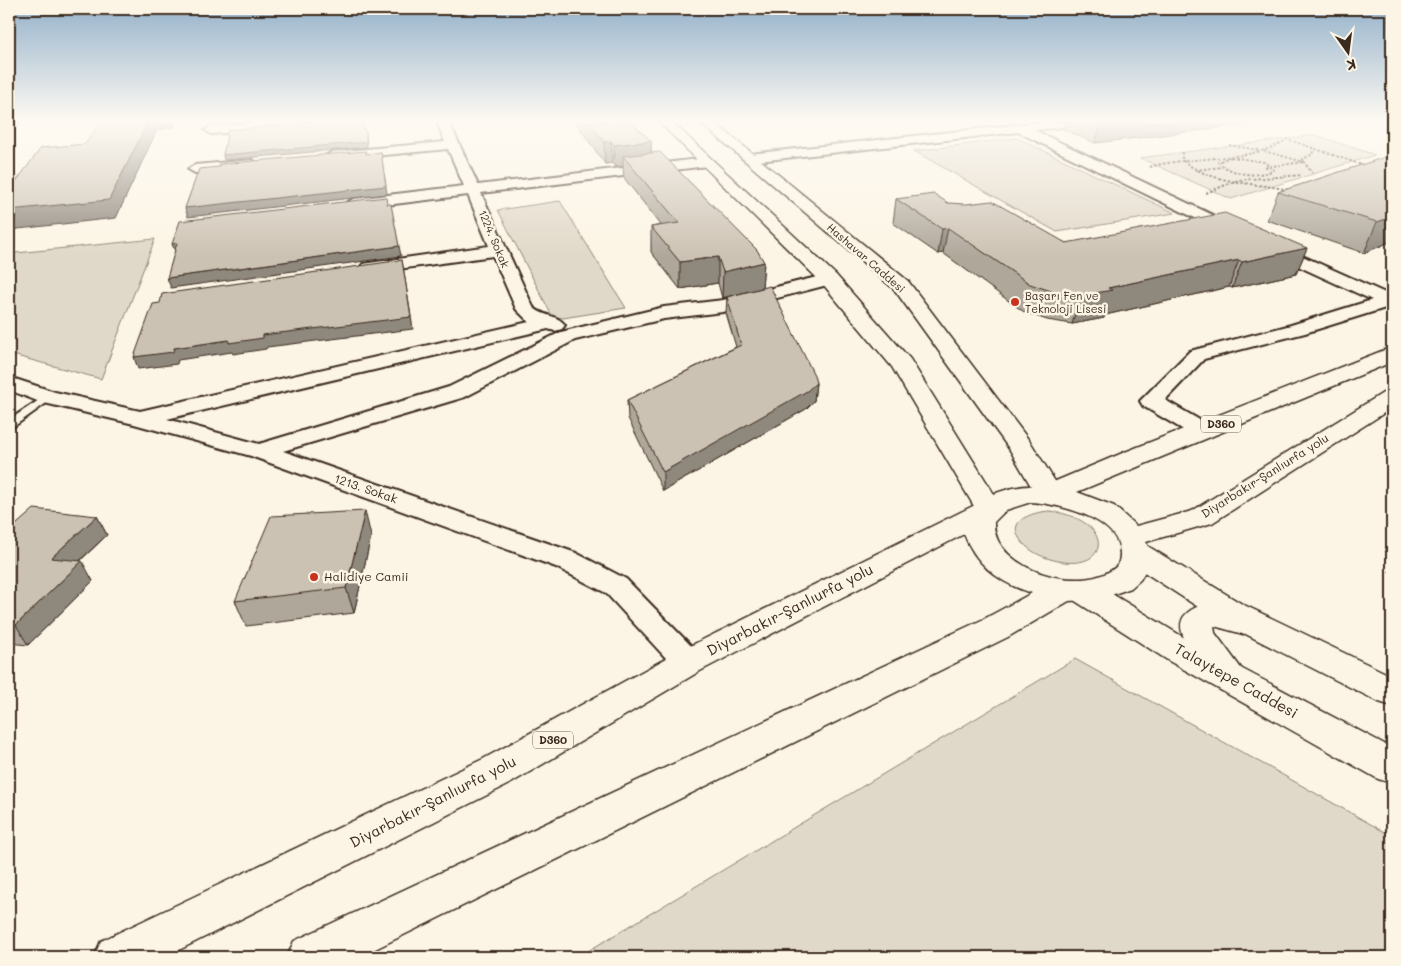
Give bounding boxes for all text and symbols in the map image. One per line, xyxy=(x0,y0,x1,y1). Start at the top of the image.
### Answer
north arrow xyxy=(1324,28,1374,78)
text: K xyxy=(1344,55,1358,75)
street label: 1224. Sokak xyxy=(476,207,513,270)
street label: Hashavar Caddesi xyxy=(824,219,909,296)
place label: Başarı Fen ve Teknoloji Lisesi xyxy=(1025,288,1106,316)
marker: Başarı Fen ve Teknoloji Lisesi xyxy=(1009,296,1021,308)
road number: D360 xyxy=(1201,416,1241,432)
street label: Diyarbakır-Şanlıurfa yolu xyxy=(1198,429,1331,521)
street label: 1213. Sokak xyxy=(333,470,400,506)
street label: Diyarbakır-Şanlıurfa yolu xyxy=(703,558,876,660)
place label: Halidiye Camii xyxy=(324,568,408,584)
marker: Halidiye Camii xyxy=(308,571,320,583)
street label: Talaytepe Caddesi xyxy=(1171,638,1302,722)
road number: D360 xyxy=(533,732,573,748)
street label: Diyarbakır-Şanlıurfa yolu xyxy=(346,750,519,852)

